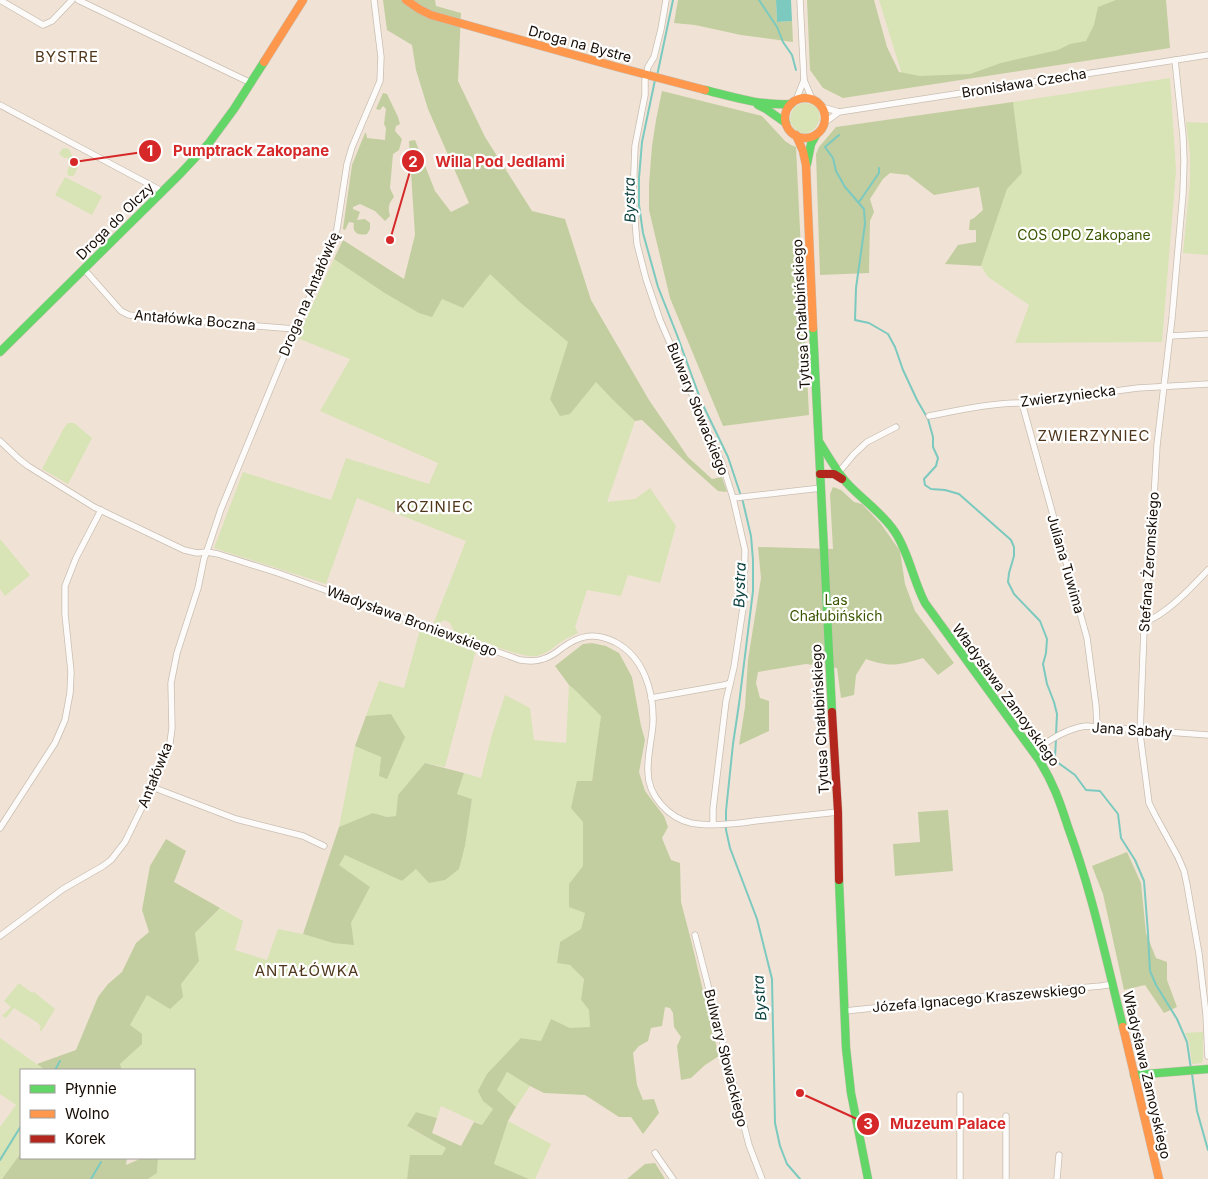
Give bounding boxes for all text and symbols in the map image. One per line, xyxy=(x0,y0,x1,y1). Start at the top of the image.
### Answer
street label: Droga na Bystre xyxy=(527,22,634,65)
district label: BYSTRE xyxy=(35,47,99,66)
street label: Bronisława Czecha xyxy=(960,64,1088,101)
callout: Pumptrack Zakopane xyxy=(138,136,339,166)
text: 1 xyxy=(147,141,153,160)
text: Pumptrack Zakopane xyxy=(173,141,329,160)
callout: Willa Pod Jedlami xyxy=(400,146,575,176)
text: 2 xyxy=(408,152,418,171)
text: Willa Pod Jedlami xyxy=(435,152,565,171)
water label: Bystra xyxy=(620,177,639,223)
street label: Droga do Olczy xyxy=(72,178,157,263)
park label: COS OPO Zakopane xyxy=(1017,226,1151,243)
street label: Droga na Antałówkę xyxy=(275,229,342,358)
street label: Tytusa Chałubińskiego xyxy=(788,239,813,389)
street label: Antałówka Boczna xyxy=(133,306,257,333)
street label: Bulwary Słowackiego xyxy=(664,340,733,478)
street label: Zwierzyniecka xyxy=(1019,381,1117,410)
district label: ZWIERZYNIEC xyxy=(1038,426,1150,445)
street label: Stefana Żeromskiego xyxy=(1135,491,1162,633)
district label: KOZINIEC xyxy=(396,497,474,516)
street label: Juliana Tuwima xyxy=(1044,512,1089,615)
water label: Bystra xyxy=(729,562,750,608)
street label: Władysława Broniewskiego xyxy=(324,582,500,659)
park label: Las Chałubińskich xyxy=(789,591,883,624)
street label: Władysława Zamoyskiego xyxy=(949,620,1064,769)
street label: Tytusa Chałubińskiego xyxy=(807,644,832,794)
street label: Jana Sabały xyxy=(1091,718,1173,741)
street label: Antałówka xyxy=(134,740,175,810)
district label: ANTAŁÓWKA xyxy=(255,961,359,980)
water label: Bystra xyxy=(748,975,771,1021)
street label: Józefa Ignacego Kraszewskiego xyxy=(871,980,1087,1015)
street label: Bulwary Słowackiego xyxy=(701,987,752,1129)
street label: Władysława Zamoyskiego xyxy=(1120,989,1175,1161)
legend xyxy=(20,1069,195,1159)
text: Płynnie xyxy=(65,1079,117,1098)
text: Wolno xyxy=(65,1104,110,1123)
callout: Muzeum Palace xyxy=(855,1109,1016,1139)
text: 3 xyxy=(863,1114,873,1133)
text: Muzeum Palace xyxy=(890,1114,1006,1133)
text: Korek xyxy=(65,1129,107,1148)

